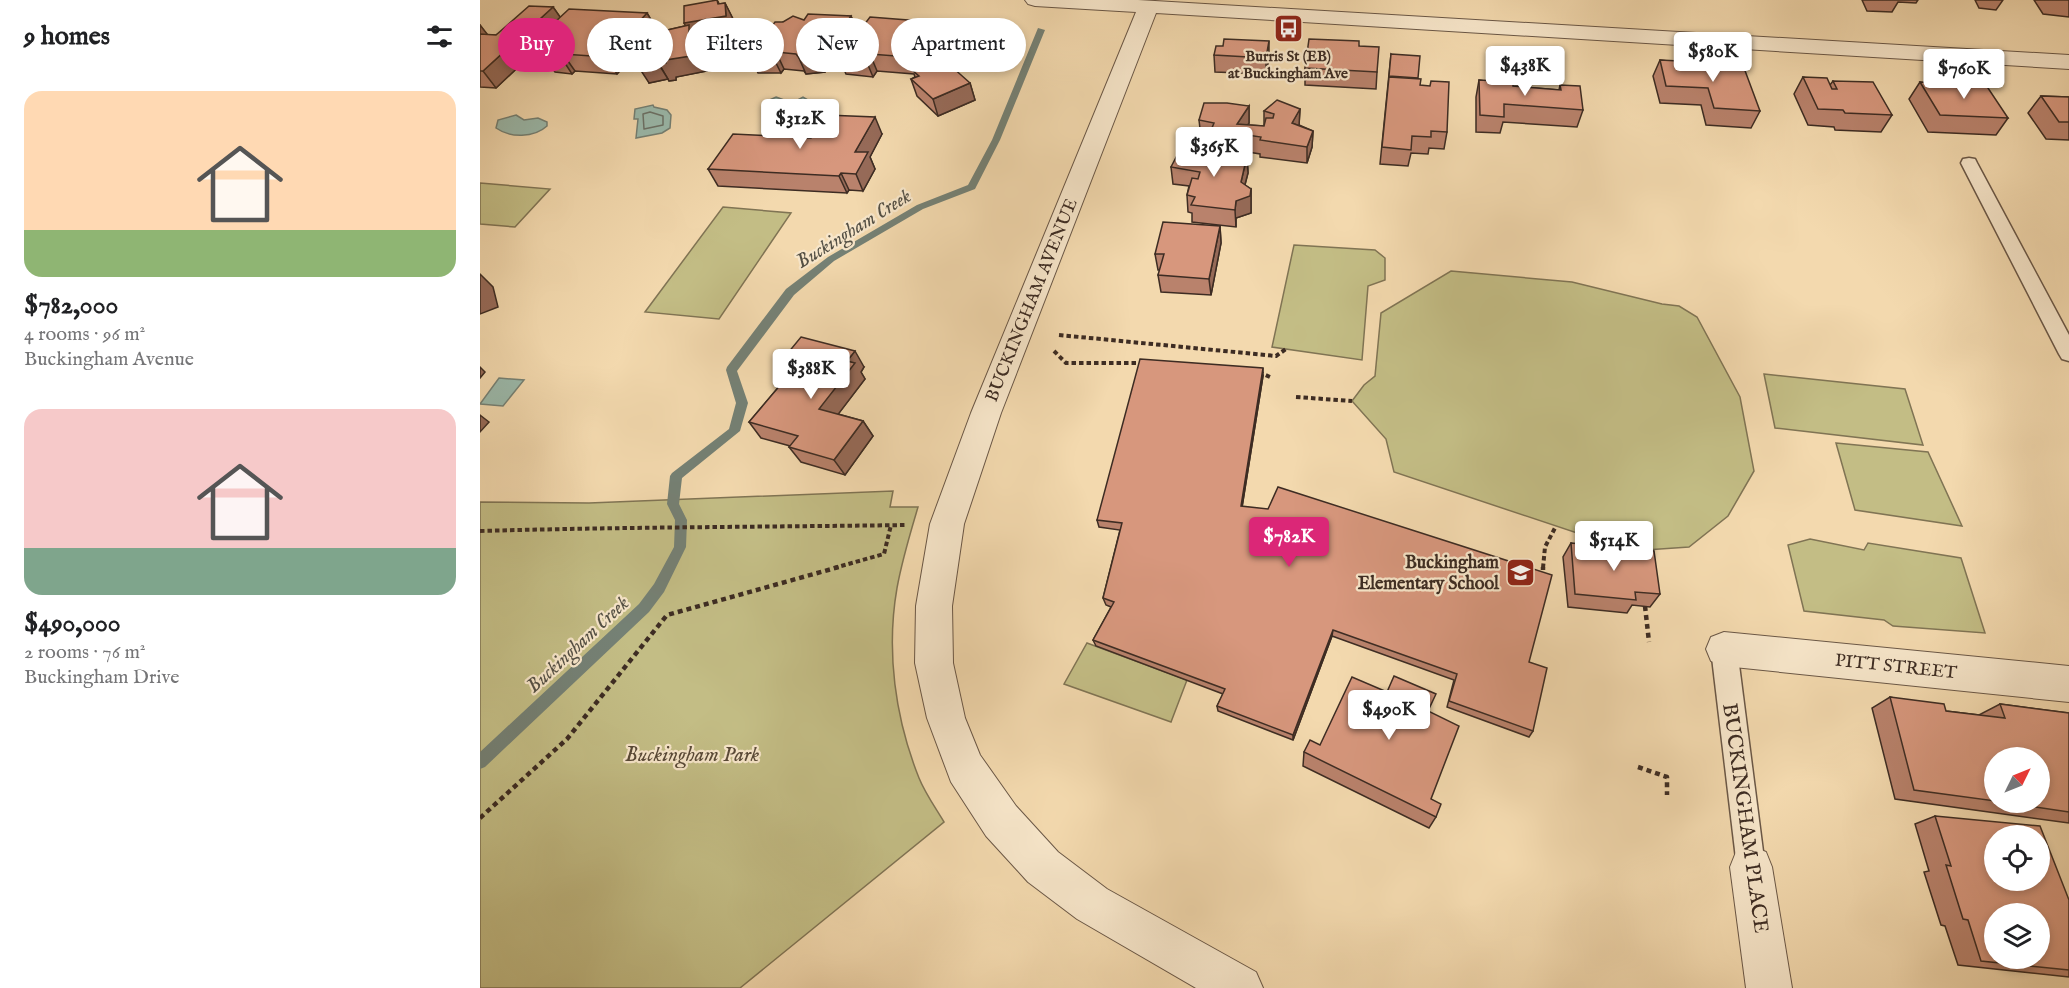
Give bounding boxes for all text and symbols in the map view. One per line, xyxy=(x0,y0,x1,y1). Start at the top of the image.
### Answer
bus stop icon: Burris St (EB) at Buckingham Ave xyxy=(1272,13,1304,45)
chip: Buy xyxy=(498,18,575,72)
chip: Rent xyxy=(587,18,673,72)
chip: Filters xyxy=(685,18,784,72)
chip: New xyxy=(796,18,879,72)
chip: Apartment xyxy=(891,18,1026,72)
text: 9 homes xyxy=(24,20,110,53)
icon: filters xyxy=(423,20,456,53)
pin: $580K xyxy=(1671,32,1755,83)
text: $580K xyxy=(1688,39,1738,64)
pin: $438K xyxy=(1483,46,1567,97)
place label: Burris St (EB) at Buckingham Ave xyxy=(1228,47,1348,83)
pin: $760K xyxy=(1922,49,2006,100)
text: $438K xyxy=(1500,53,1550,78)
text: $760K xyxy=(1937,56,1991,81)
pin: $312K xyxy=(758,99,842,150)
text: $312K xyxy=(775,106,825,131)
pin: $365K xyxy=(1172,127,1256,178)
icon: home xyxy=(186,130,294,238)
text: $365K xyxy=(1190,134,1238,159)
water label: Buckingham Creek xyxy=(792,184,917,275)
street label: BUCKINGHAM AVENUE xyxy=(981,196,1084,406)
text: $782,000 xyxy=(24,289,118,322)
text: 4 rooms · 96 m² xyxy=(24,322,145,347)
text: Buckingham Avenue xyxy=(24,347,194,372)
pin: $388K xyxy=(769,349,853,400)
text: $388K xyxy=(787,356,835,381)
icon: home xyxy=(186,448,294,556)
pin: $782K xyxy=(1247,517,1331,568)
pin: $514K xyxy=(1572,521,1656,572)
text: $782K xyxy=(1263,524,1315,549)
text: $514K xyxy=(1589,528,1639,553)
place label: Buckingham Elementary School xyxy=(1358,552,1500,596)
school or university icon: Buckingham Elementary School xyxy=(1504,556,1536,588)
water label: Buckingham Creek xyxy=(522,591,635,700)
text: $490,000 xyxy=(24,607,121,640)
text: 2 rooms · 76 m² xyxy=(24,640,145,665)
street label: PITT STREET xyxy=(1834,650,1958,685)
text: Buckingham Drive xyxy=(24,665,179,690)
pin: $490K xyxy=(1347,690,1431,741)
text: $490K xyxy=(1362,697,1416,722)
street label: BUCKINGHAM PLACE xyxy=(1715,701,1774,935)
park label: Buckingham Park xyxy=(625,742,760,769)
north arrow xyxy=(1984,747,2050,813)
map controls xyxy=(1984,747,2050,969)
button: locate xyxy=(1984,825,2050,891)
button: layers xyxy=(1984,903,2050,969)

